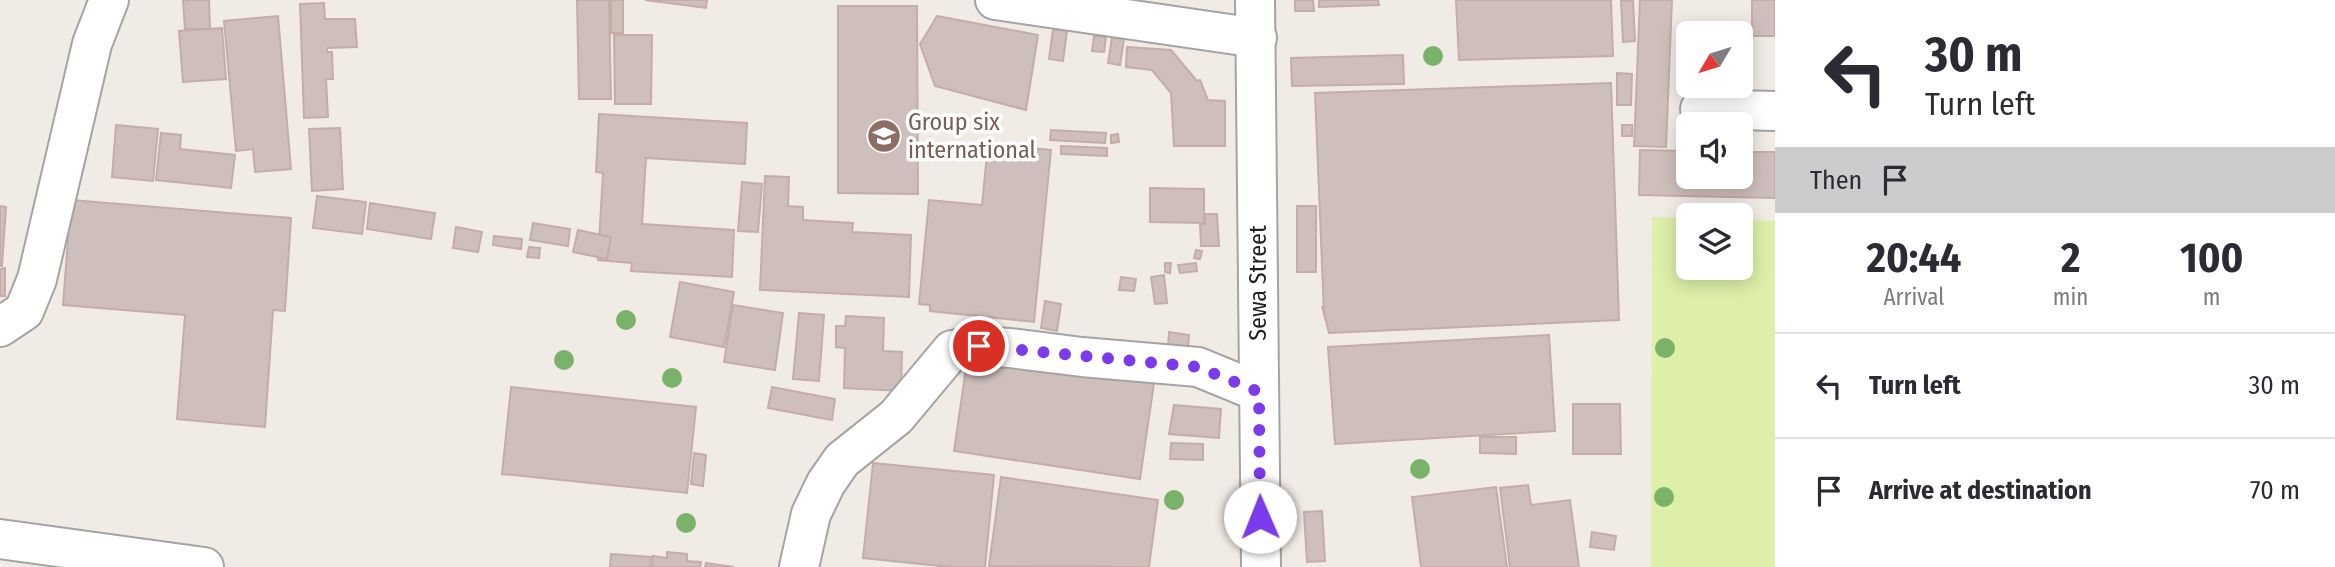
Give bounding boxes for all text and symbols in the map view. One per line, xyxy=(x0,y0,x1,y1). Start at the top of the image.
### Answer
north arrow xyxy=(1676,21,1754,98)
map controls xyxy=(1676,21,1753,280)
text: 30 m xyxy=(1925,25,2023,84)
icon: left xyxy=(1810,28,1901,119)
text: Turn left xyxy=(1925,85,2035,123)
place label: Group six international xyxy=(908,108,1036,164)
button: sound xyxy=(1676,112,1753,189)
school or university icon: Group six international xyxy=(865,117,903,155)
icon: arrive xyxy=(1876,161,1914,199)
text: Then xyxy=(1810,165,1862,196)
button: layers xyxy=(1676,203,1753,280)
street label: Sewa Street xyxy=(1244,225,1272,341)
text: 20:44 xyxy=(1866,233,1961,283)
text: 2 xyxy=(2061,233,2080,283)
text: 100 xyxy=(2180,233,2244,283)
text: Arrival xyxy=(1883,283,1944,311)
text: min xyxy=(2053,283,2088,311)
text: m xyxy=(2203,283,2221,311)
pin xyxy=(949,316,1009,376)
icon: arrive xyxy=(960,327,998,365)
icon: left xyxy=(1810,367,1848,405)
text: Turn left xyxy=(1869,370,1961,401)
text: 30 m xyxy=(2249,370,2300,401)
icon: arrive xyxy=(1810,472,1848,510)
text: Arrive at destination xyxy=(1869,475,2092,506)
text: 70 m xyxy=(2250,475,2300,506)
position arrow xyxy=(1223,480,1297,554)

